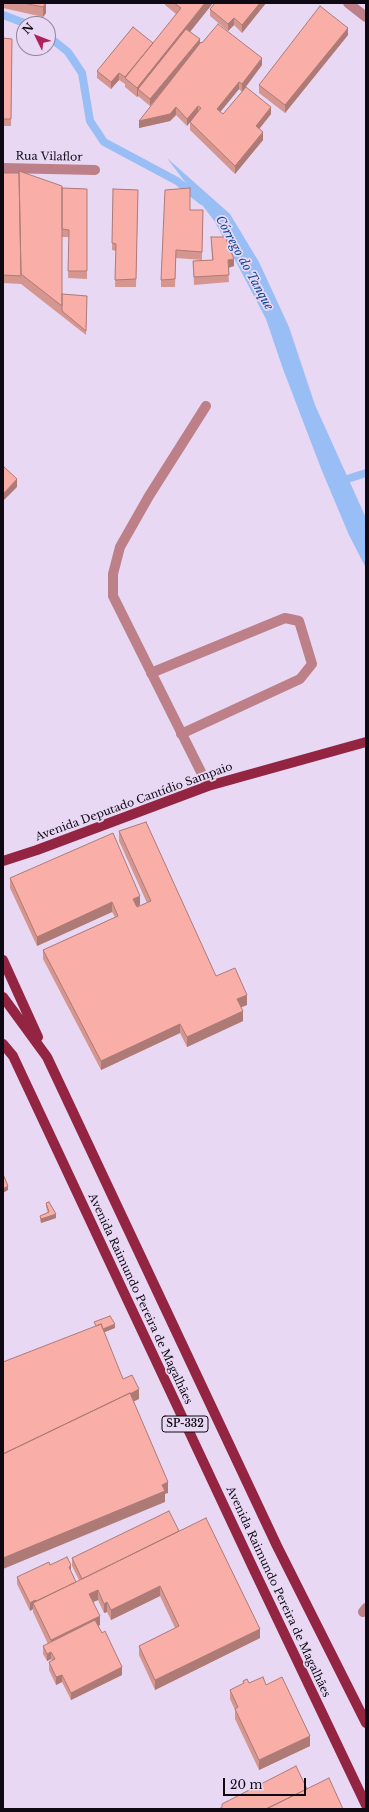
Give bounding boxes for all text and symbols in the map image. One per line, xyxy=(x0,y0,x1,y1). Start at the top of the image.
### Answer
north arrow xyxy=(16,16,56,56)
text: N xyxy=(19,20,37,37)
street label: Rua Vilaflor xyxy=(15,150,83,164)
water label: Córrego do Tanque xyxy=(212,213,276,313)
street label: Avenida Deputado Cantídio Sampaio xyxy=(34,760,234,844)
street label: Avenida Raimundo Pereira de Magalhães xyxy=(85,1191,195,1407)
road number: SP-332 xyxy=(162,1416,208,1432)
street label: Avenida Raimundo Pereira de Magalhães xyxy=(223,1484,333,1700)
scale bar xyxy=(225,1770,308,1796)
text: 20 m xyxy=(230,1777,262,1792)

